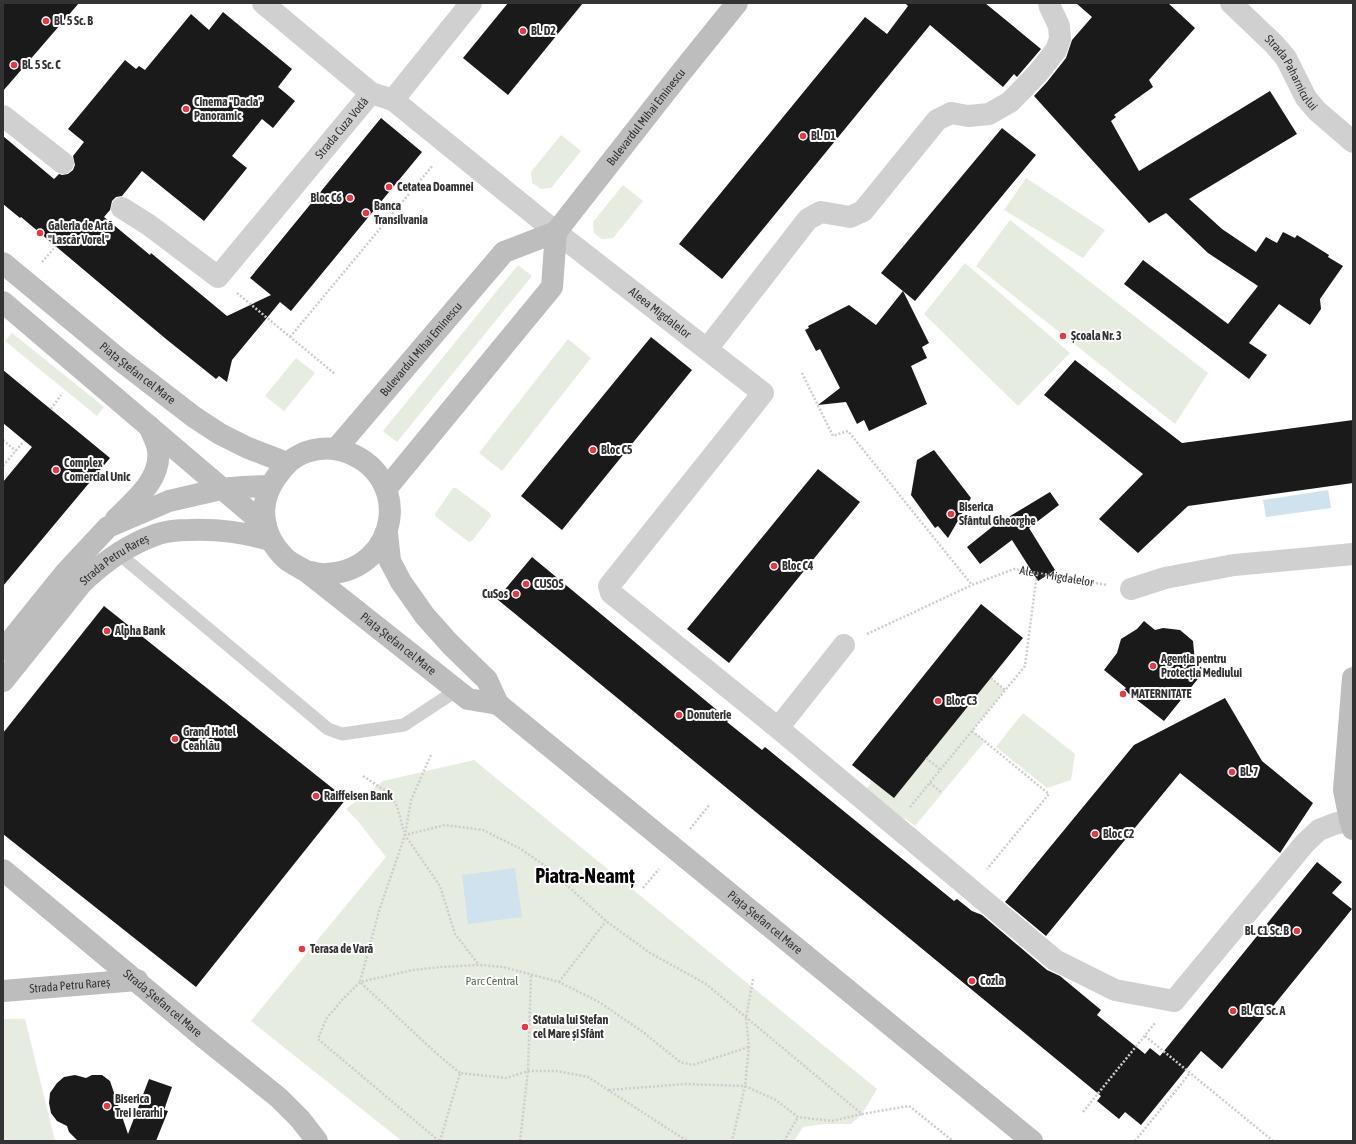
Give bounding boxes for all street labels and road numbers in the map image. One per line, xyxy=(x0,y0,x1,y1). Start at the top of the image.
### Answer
street label: Strada Paharnicului xyxy=(1262,32,1320,113)
street label: Bulevardul Mihai Eminescu xyxy=(604,66,688,168)
street label: Strada Cuza Vodă xyxy=(312,95,371,162)
street label: Aleea Migdalelor xyxy=(626,284,694,342)
street label: Bulevardul Mihai Eminescu xyxy=(377,299,465,399)
street label: Piața Ștefan cel Mare xyxy=(97,339,178,407)
street label: Strada Petru Rareș xyxy=(77,531,151,588)
street label: Aleea Migdalelor xyxy=(1019,563,1095,590)
street label: Piața Ștefan cel Mare xyxy=(358,610,439,678)
street label: Piața Ștefan cel Mare xyxy=(725,888,805,957)
street label: Strada Ștefan cel Mare xyxy=(121,966,205,1040)
street label: Strada Petru Rareș xyxy=(29,975,111,996)

